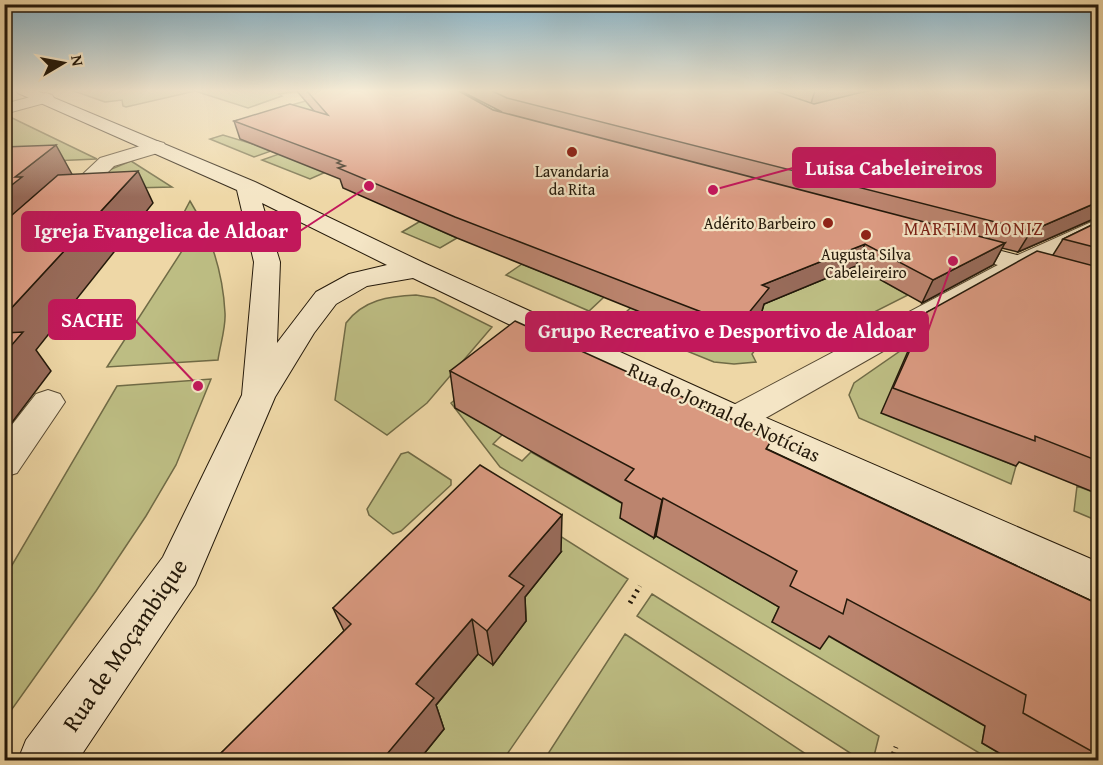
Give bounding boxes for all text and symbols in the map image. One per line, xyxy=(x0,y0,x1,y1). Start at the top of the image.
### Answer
north arrow xyxy=(33,33,93,93)
text: N xyxy=(65,53,91,68)
marker: Lavandaria da Rita xyxy=(565,145,579,159)
callout: Luisa Cabeleireiros xyxy=(793,148,995,187)
text: Luisa Cabeleireiros xyxy=(805,152,983,183)
place label: Lavandaria da Rita xyxy=(535,159,609,201)
place label: Adérito Barbeiro xyxy=(704,211,816,235)
callout: Igreja Evangelica de Aldoar xyxy=(22,212,300,251)
text: Igreja Evangelica de Aldoar xyxy=(34,215,288,246)
district label: MARTIM MONIZ xyxy=(904,215,1044,242)
marker: Adérito Barbeiro xyxy=(821,216,835,230)
marker: Augusta Silva Cabeleireiro xyxy=(859,228,873,242)
place label: Augusta Silva Cabeleireiro xyxy=(821,242,911,284)
callout: SACHE xyxy=(49,300,135,339)
text: SACHE xyxy=(61,304,123,335)
callout: Grupo Recreativo e Desportivo de Aldoar xyxy=(526,312,928,351)
text: Grupo Recreativo e Desportivo de Aldoar xyxy=(538,315,916,346)
street label: Rua do Jornal de Notícias xyxy=(623,354,825,469)
street label: Rua de Moçambique xyxy=(54,551,196,738)

